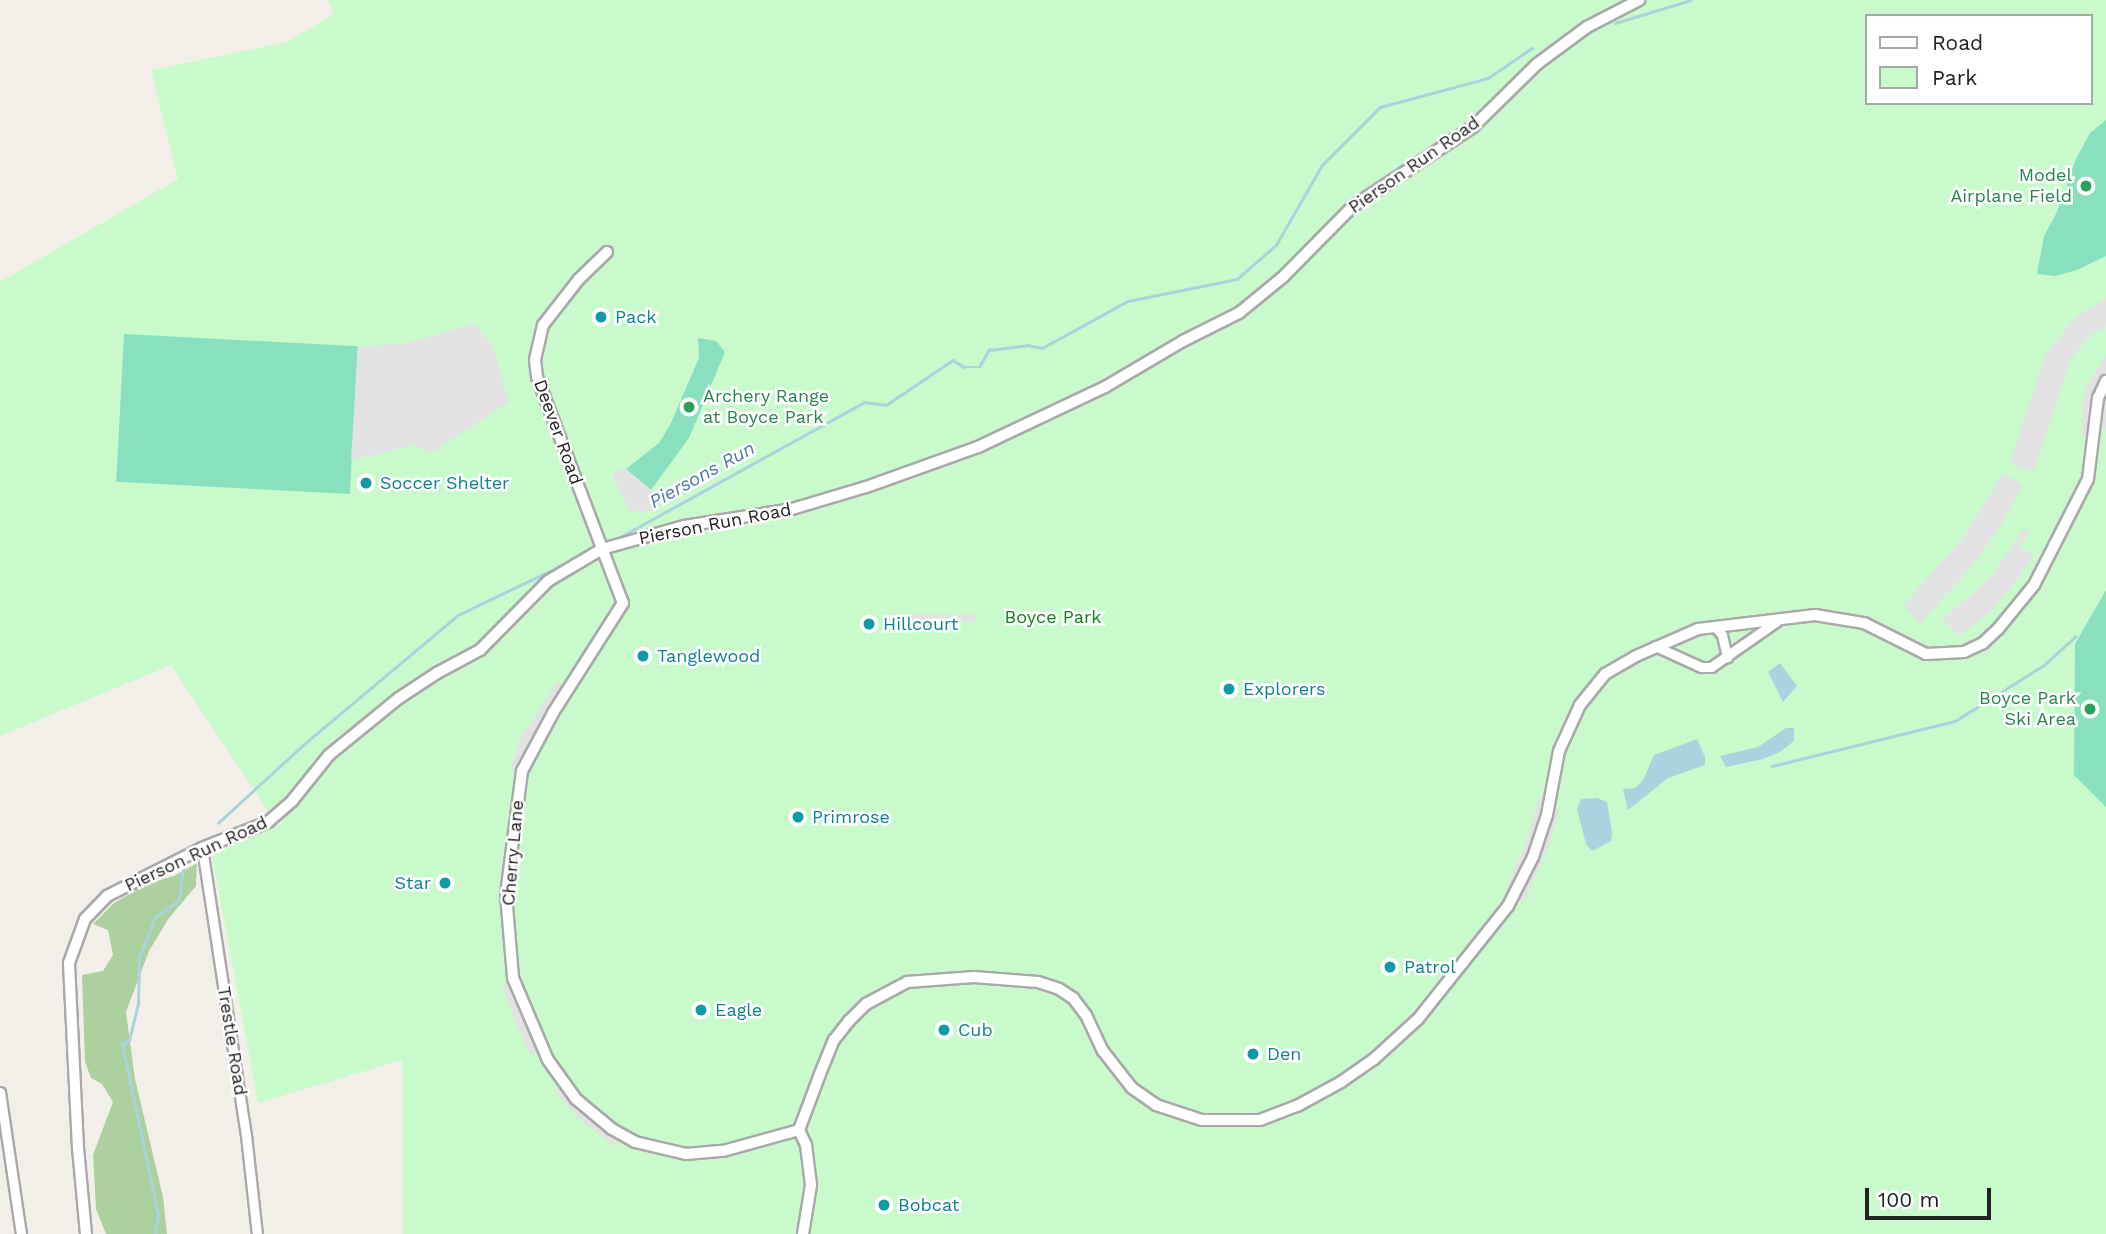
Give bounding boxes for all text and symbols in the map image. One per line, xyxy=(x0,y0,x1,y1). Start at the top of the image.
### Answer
legend xyxy=(1864,14,2092,105)
text: Road xyxy=(1932,30,1983,55)
text: Park xyxy=(1932,65,1977,90)
street label: Pierson Run Road xyxy=(1344,112,1484,218)
place label: Model Airplane Field xyxy=(1950,165,2072,208)
marker: Model Airplane Field xyxy=(2078,178,2094,194)
place label: Pack xyxy=(615,306,656,328)
marker: Pack xyxy=(593,309,609,325)
street label: Deever Road xyxy=(529,376,587,488)
place label: Archery Range at Boyce Park xyxy=(703,386,830,428)
marker: Archery Range at Boyce Park xyxy=(681,399,697,415)
water label: Piersons Run xyxy=(645,437,759,513)
place label: Soccer Shelter xyxy=(380,472,510,494)
marker: Soccer Shelter xyxy=(358,475,374,491)
street label: Pierson Run Road xyxy=(637,499,793,549)
park label: Boyce Park xyxy=(1005,606,1101,628)
place label: Hillcourt xyxy=(883,613,958,635)
marker: Hillcourt xyxy=(861,616,877,632)
place label: Tanglewood xyxy=(657,645,760,667)
marker: Tanglewood xyxy=(635,648,651,664)
place label: Explorers xyxy=(1243,678,1326,700)
marker: Explorers xyxy=(1221,681,1237,697)
place label: Boyce Park Ski Area xyxy=(1979,688,2076,730)
marker: Boyce Park Ski Area xyxy=(2082,701,2098,717)
street label: Cherry Lane xyxy=(498,799,528,907)
place label: Primrose xyxy=(812,806,890,828)
marker: Primrose xyxy=(790,809,806,825)
street label: Pierson Run Road xyxy=(121,812,271,896)
place label: Star xyxy=(394,872,431,894)
marker: Star xyxy=(437,875,453,891)
place label: Patrol xyxy=(1404,956,1456,978)
marker: Patrol xyxy=(1382,959,1398,975)
street label: Trestle Road xyxy=(213,985,251,1097)
place label: Eagle xyxy=(715,999,762,1021)
marker: Eagle xyxy=(693,1002,709,1018)
place label: Cub xyxy=(958,1019,993,1041)
marker: Cub xyxy=(936,1022,952,1038)
place label: Den xyxy=(1267,1043,1302,1065)
marker: Den xyxy=(1245,1046,1261,1062)
scale bar xyxy=(1868,1174,1994,1218)
text: 100 m xyxy=(1878,1187,1940,1212)
place label: Bobcat xyxy=(898,1194,959,1216)
marker: Bobcat xyxy=(876,1197,892,1213)

